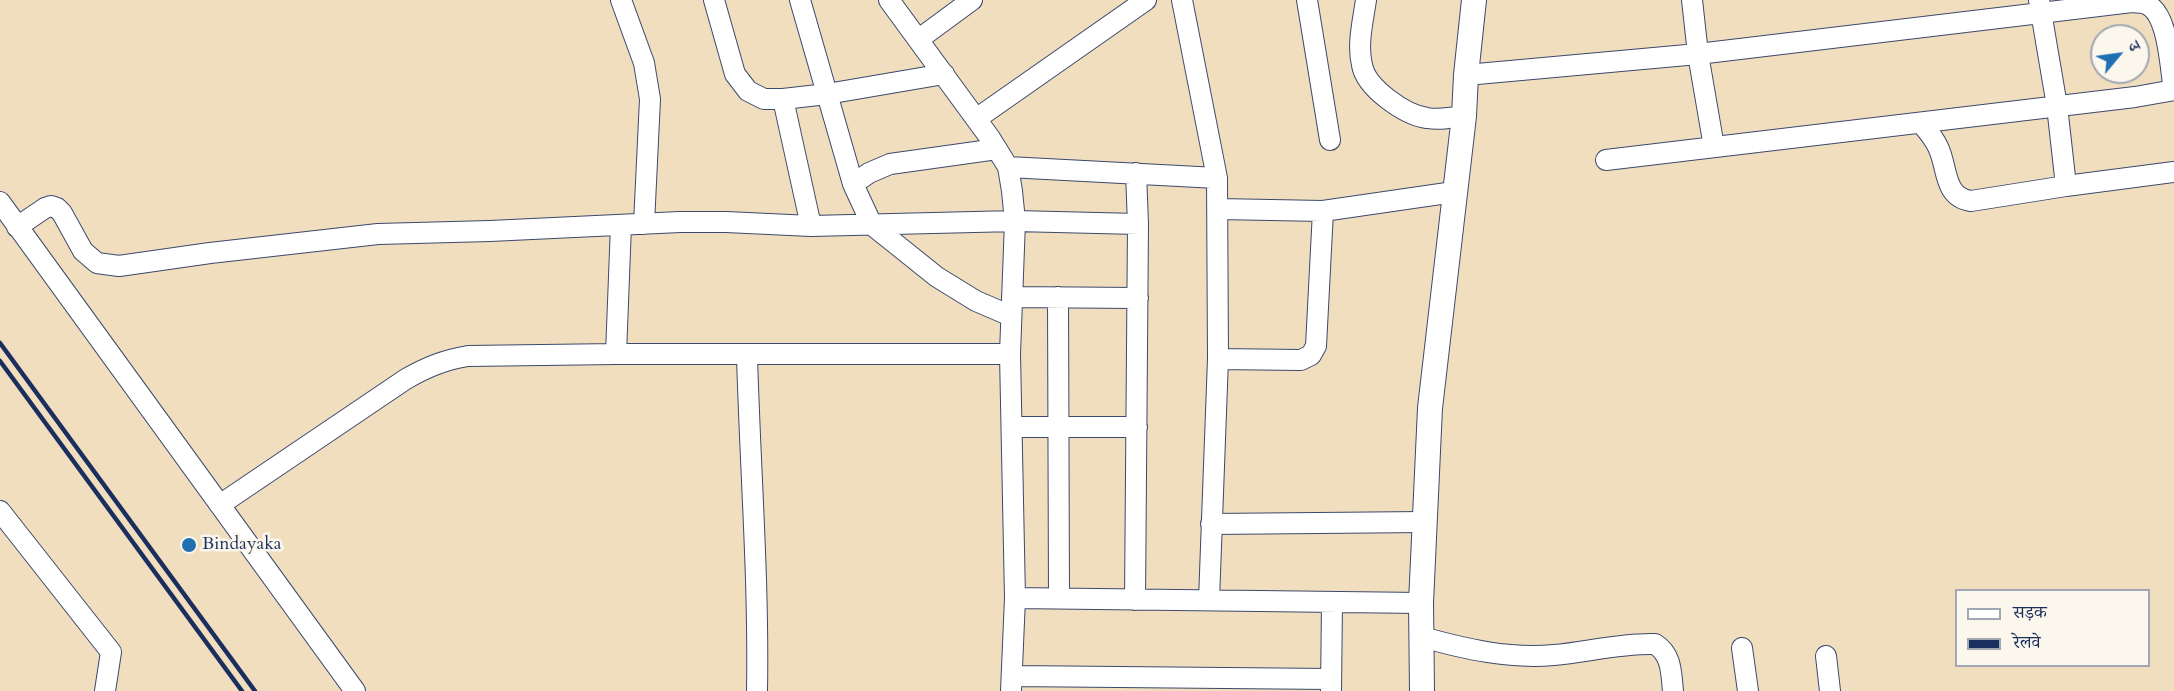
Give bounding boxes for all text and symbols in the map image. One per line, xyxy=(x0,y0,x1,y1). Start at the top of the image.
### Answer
north arrow xyxy=(2090,24,2150,84)
text: उ xyxy=(2122,37,2146,55)
place label: Bindayaka xyxy=(202,534,282,556)
marker: Bindayaka xyxy=(180,536,198,554)
legend xyxy=(1955,589,2150,667)
text: सड़क xyxy=(2013,600,2047,625)
text: रेलवे xyxy=(2013,630,2041,655)

